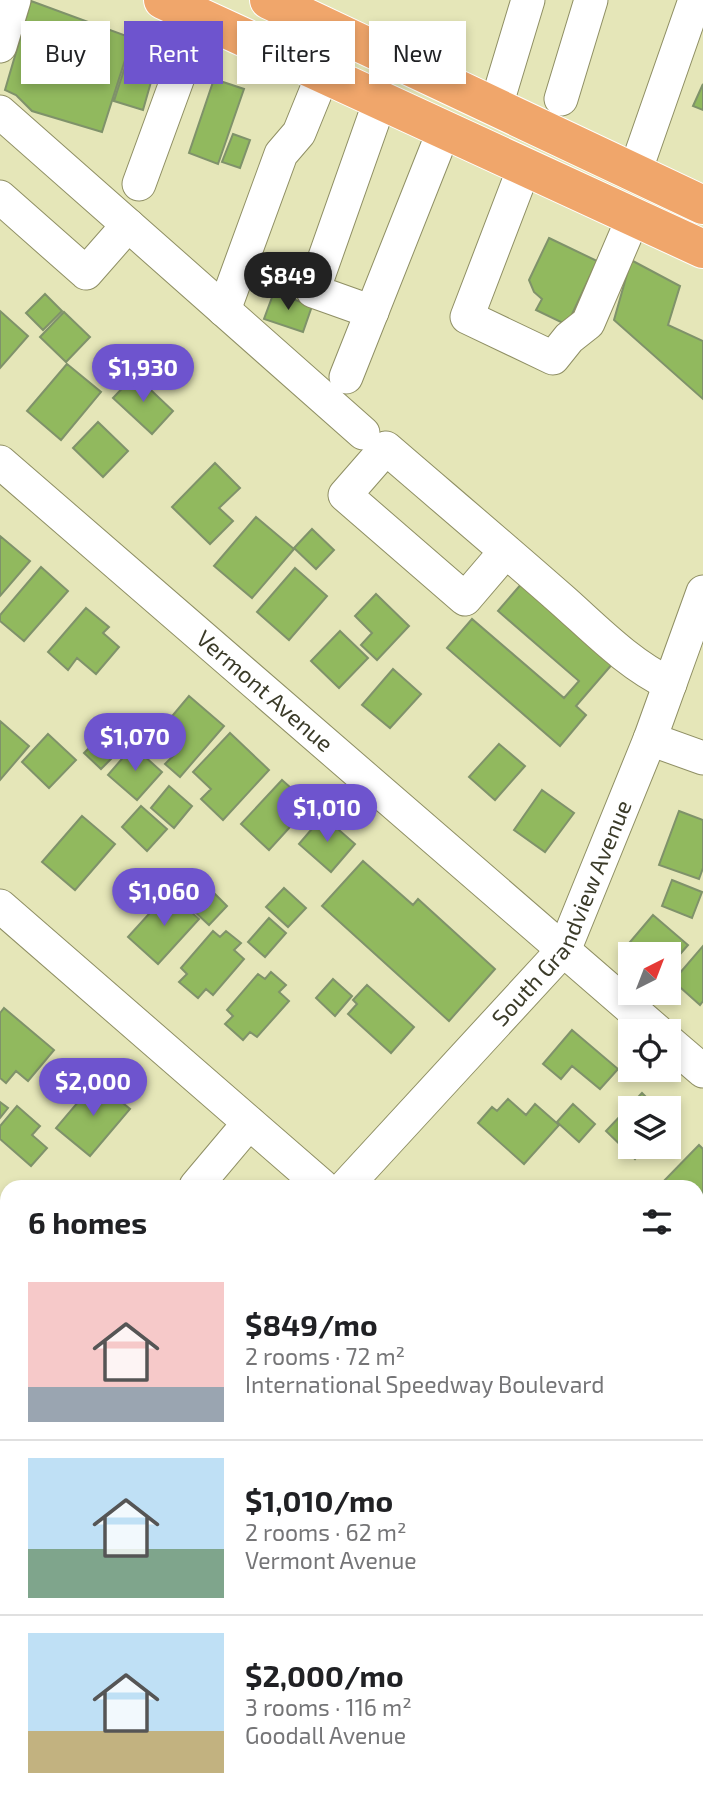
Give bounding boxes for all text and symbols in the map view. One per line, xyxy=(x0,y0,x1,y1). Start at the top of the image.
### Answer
chip: Buy xyxy=(21,21,110,84)
chip: Rent xyxy=(124,21,223,84)
chip: Filters xyxy=(237,21,355,84)
chip: New xyxy=(369,21,466,84)
pin: $849 xyxy=(247,252,329,312)
text: $849 xyxy=(260,261,316,289)
pin: $1,930 xyxy=(86,344,200,404)
text: $1,930 xyxy=(108,353,178,381)
street label: Vermont Avenue xyxy=(191,624,339,757)
pin: $1,070 xyxy=(78,714,192,773)
text: $1,070 xyxy=(100,722,170,750)
pin: $1,010 xyxy=(270,784,384,844)
text: $1,010 xyxy=(293,793,361,821)
street label: South Grandview Avenue xyxy=(485,796,637,1031)
pin: $1,060 xyxy=(107,869,221,928)
text: $1,060 xyxy=(128,877,200,905)
north arrow xyxy=(618,942,681,1004)
map controls xyxy=(618,942,681,1159)
button: locate xyxy=(618,1019,681,1082)
pin: $2,000 xyxy=(36,1058,150,1118)
text: $2,000 xyxy=(55,1067,131,1095)
button: layers xyxy=(618,1096,681,1159)
icon: filters xyxy=(638,1203,676,1241)
text: 6 homes xyxy=(28,1204,147,1240)
text: $849/mo xyxy=(245,1306,378,1342)
icon: home xyxy=(84,1310,168,1394)
text: 2 rooms · 72 m² xyxy=(245,1342,405,1370)
text: International Speedway Boulevard xyxy=(245,1370,604,1398)
text: $1,010/mo xyxy=(245,1482,393,1518)
icon: home xyxy=(84,1486,168,1570)
text: 2 rooms · 62 m² xyxy=(245,1518,407,1546)
text: Vermont Avenue xyxy=(245,1546,417,1574)
text: $2,000/mo xyxy=(245,1657,404,1693)
icon: home xyxy=(84,1661,168,1745)
text: 3 rooms · 116 m² xyxy=(245,1693,412,1721)
text: Goodall Avenue xyxy=(245,1721,406,1749)

